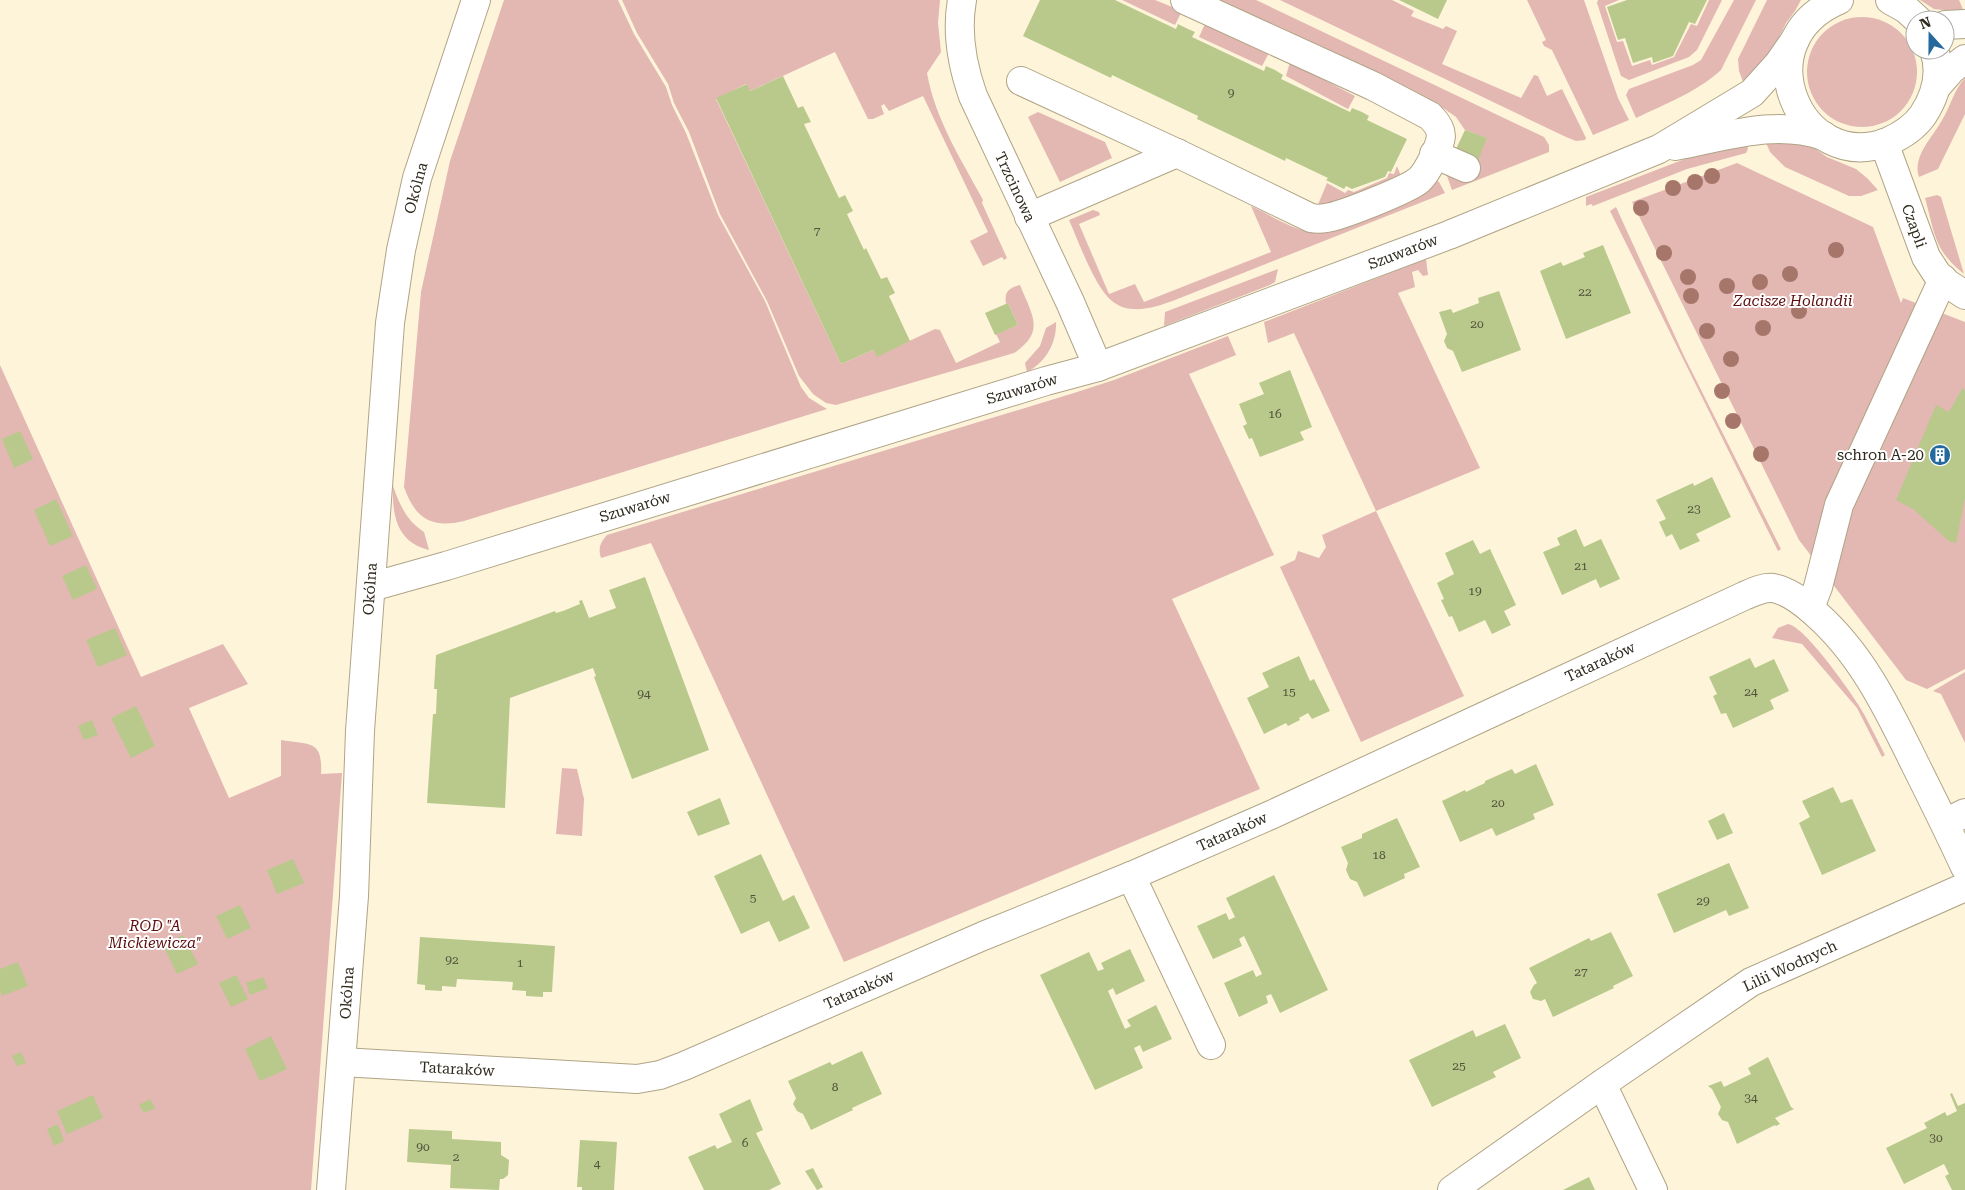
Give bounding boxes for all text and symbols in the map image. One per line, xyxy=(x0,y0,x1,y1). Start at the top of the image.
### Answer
north arrow xyxy=(1905,10,1955,60)
text: N xyxy=(1917,13,1933,32)
house number: 9 xyxy=(1228,86,1235,100)
street label: Trzcinowa xyxy=(991,149,1039,225)
street label: Okólna xyxy=(400,160,432,216)
street label: Czapli xyxy=(1898,202,1930,250)
house number: 7 xyxy=(814,224,821,238)
street label: Szuwarów xyxy=(1366,230,1441,274)
house number: 22 xyxy=(1578,285,1592,299)
park label: Zacisze Holandii xyxy=(1733,292,1853,310)
house number: 20 xyxy=(1470,317,1484,331)
street label: Szuwarów xyxy=(984,369,1060,408)
house number: 16 xyxy=(1268,407,1282,421)
building icon: schron A-20 xyxy=(1928,443,1952,467)
place label: schron A-20 xyxy=(1837,446,1924,464)
street label: Szuwarów xyxy=(597,487,673,526)
house number: 23 xyxy=(1687,502,1701,516)
house number: 21 xyxy=(1574,559,1588,573)
street label: Okólna xyxy=(359,562,381,616)
house number: 19 xyxy=(1468,584,1482,598)
street label: Tataraków xyxy=(1562,638,1638,686)
house number: 15 xyxy=(1282,685,1296,699)
house number: 24 xyxy=(1744,685,1758,699)
house number: 94 xyxy=(637,687,651,701)
house number: 20 xyxy=(1491,796,1505,810)
street label: Tataraków xyxy=(1194,808,1271,856)
house number: 18 xyxy=(1372,848,1386,862)
house number: 5 xyxy=(750,891,757,905)
house number: 29 xyxy=(1696,894,1710,908)
park label: ROD "A Mickiewicza" xyxy=(107,917,202,952)
street label: Lilii Wodnych xyxy=(1740,936,1840,996)
house number: 92 xyxy=(445,953,459,967)
house number: 1 xyxy=(517,956,524,970)
house number: 27 xyxy=(1574,965,1588,979)
street label: Okólna xyxy=(336,966,358,1020)
street label: Tataraków xyxy=(821,966,898,1014)
street label: Tataraków xyxy=(419,1058,496,1080)
house number: 25 xyxy=(1452,1059,1466,1073)
house number: 8 xyxy=(832,1080,839,1094)
house number: 34 xyxy=(1744,1091,1758,1105)
house number: 30 xyxy=(1929,1131,1943,1145)
house number: 6 xyxy=(742,1136,749,1150)
house number: 90 xyxy=(416,1140,430,1154)
house number: 2 xyxy=(453,1150,460,1164)
house number: 4 xyxy=(594,1157,601,1171)

